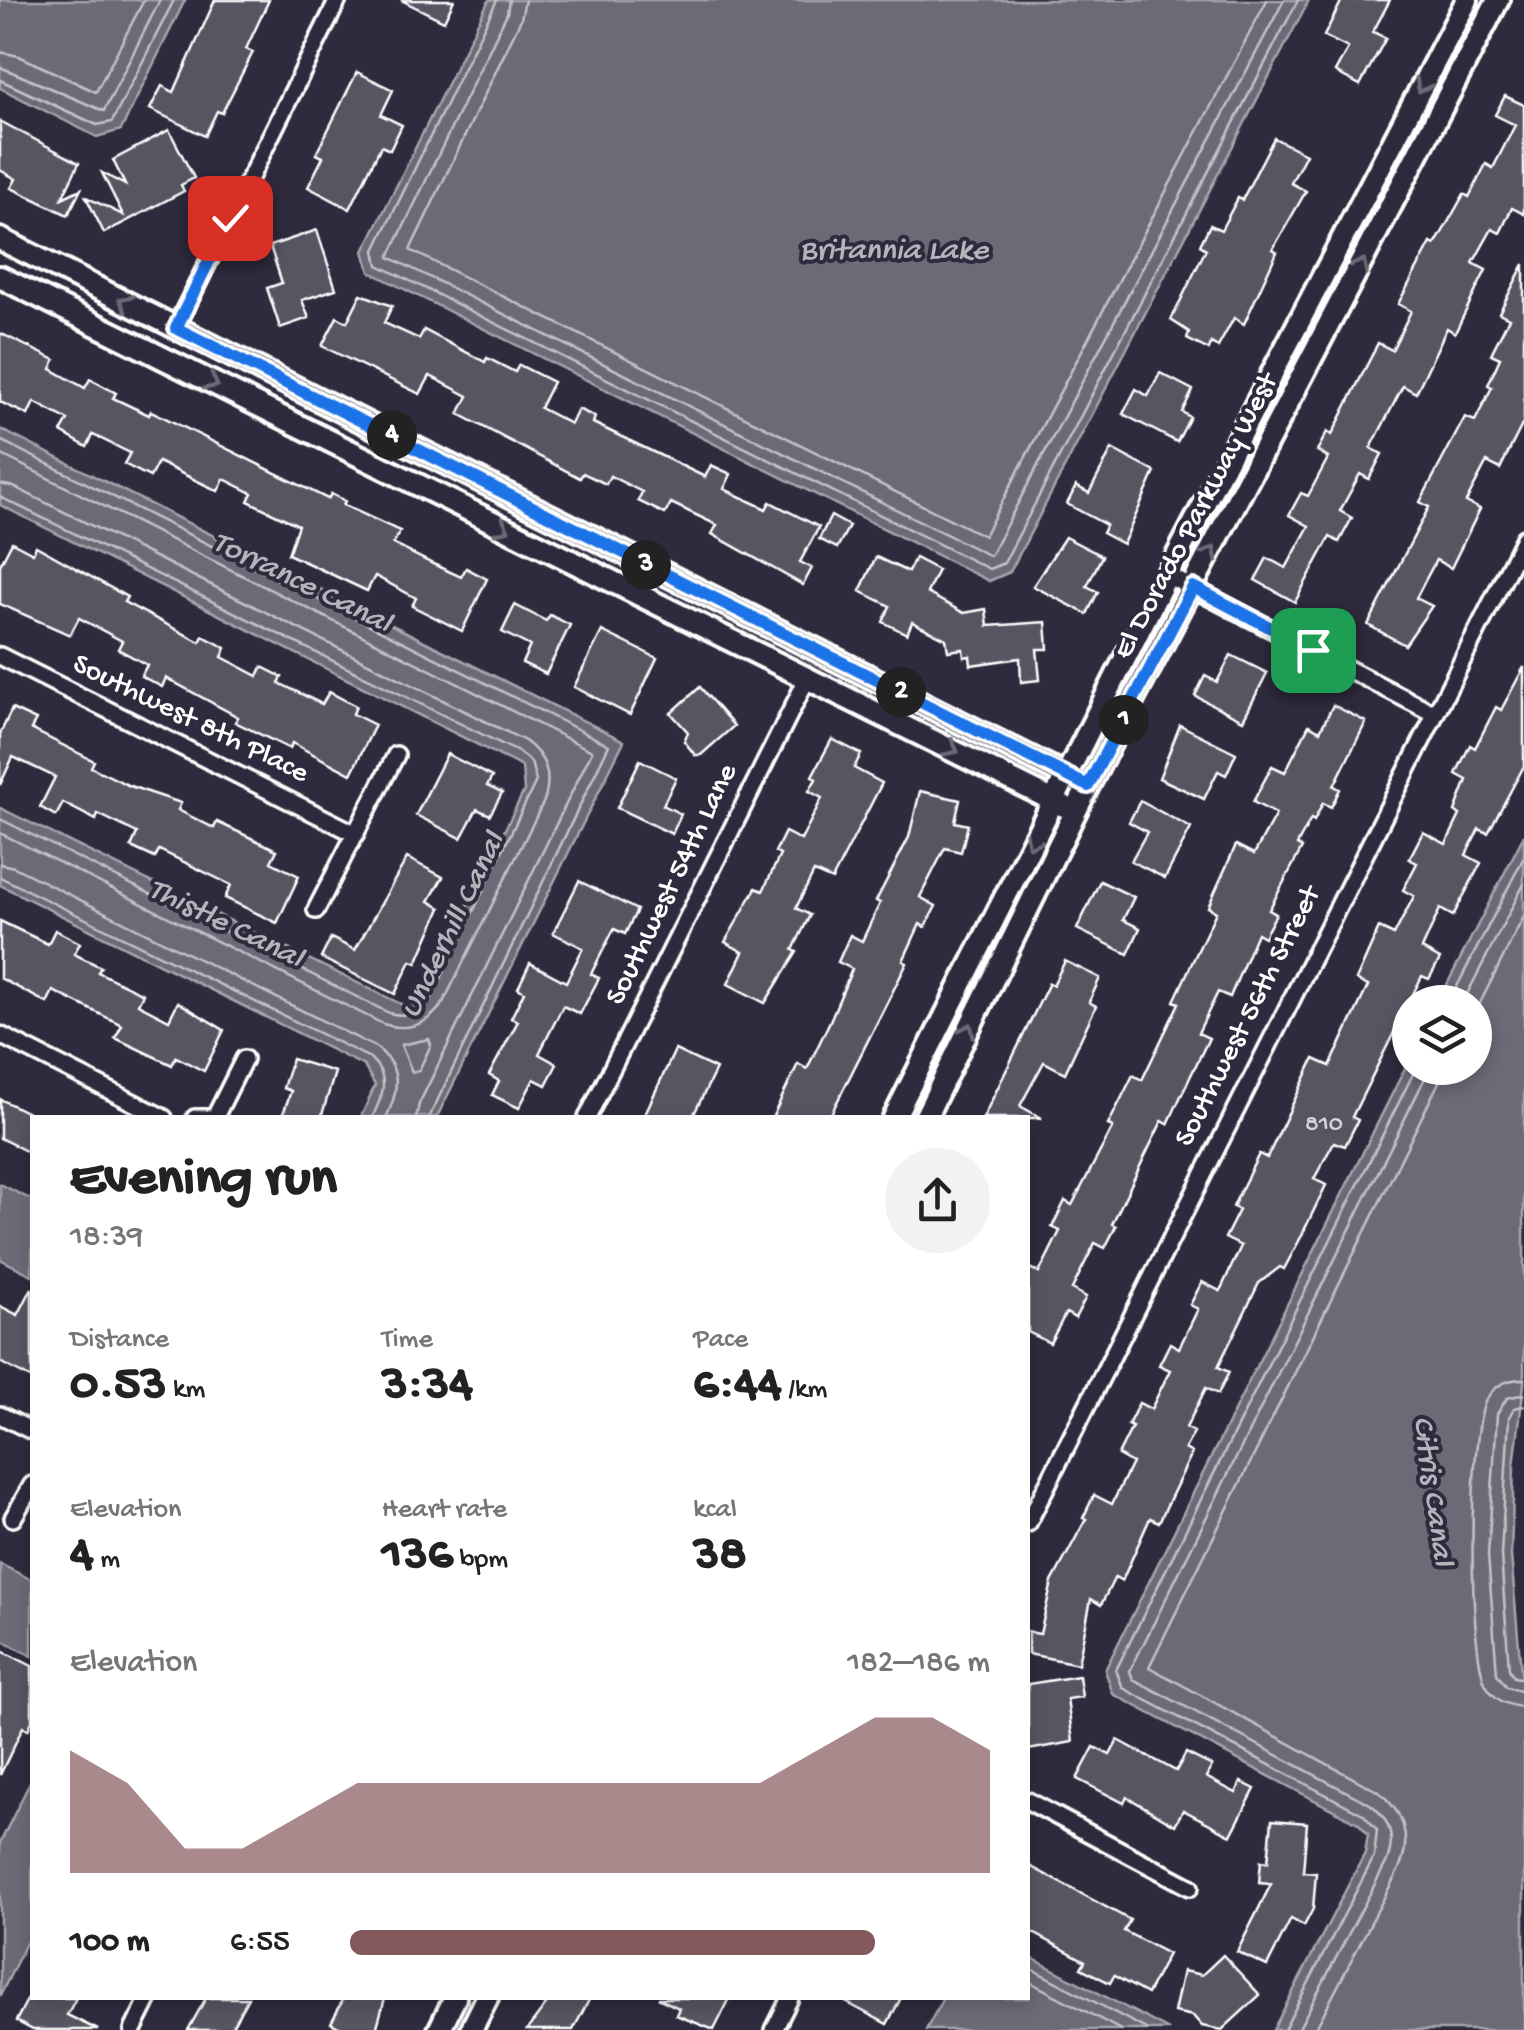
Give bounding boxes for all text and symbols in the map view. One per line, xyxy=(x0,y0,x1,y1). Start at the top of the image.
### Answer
one-way arrow xyxy=(1415,76,1434,94)
pin xyxy=(188,176,273,261)
icon: check xyxy=(203,191,258,246)
water label: Britannia Lake xyxy=(800,233,990,271)
one-way arrow xyxy=(1349,258,1368,276)
one-way arrow xyxy=(118,295,136,314)
street label: El Dorado Parkway West xyxy=(1107,366,1288,666)
one-way arrow xyxy=(202,371,220,390)
pin: 4 xyxy=(367,410,417,460)
text: 4 xyxy=(385,418,399,451)
one-way arrow xyxy=(493,516,511,536)
water label: Torrance Canal xyxy=(205,524,399,645)
pin: 3 xyxy=(621,540,671,590)
one-way arrow xyxy=(1199,546,1218,564)
text: 3 xyxy=(639,548,653,581)
pin xyxy=(1271,608,1356,693)
icon: arrive xyxy=(1286,623,1341,678)
street label: Southwest 8th Place xyxy=(66,648,314,793)
pin: 2 xyxy=(876,667,926,717)
text: 2 xyxy=(894,675,908,708)
pin: 1 xyxy=(1099,695,1149,745)
text: 1 xyxy=(1118,703,1130,736)
one-way arrow xyxy=(941,737,959,756)
street label: Southwest 54th Lane xyxy=(599,758,747,1011)
water label: Underhill Canal xyxy=(393,826,516,1025)
one-way arrow xyxy=(1025,831,1044,849)
water label: Thistle Canal xyxy=(141,871,310,980)
street label: Southwest 56th Street xyxy=(1168,879,1331,1153)
map controls xyxy=(1392,985,1492,1085)
button: layers xyxy=(1392,985,1492,1085)
one-way arrow xyxy=(956,1023,976,1041)
house number: 810 xyxy=(1305,1111,1343,1140)
button: share xyxy=(885,1148,990,1253)
text: Evening run xyxy=(70,1149,337,1213)
text: 18:39 xyxy=(70,1219,143,1257)
text: Distance xyxy=(70,1324,169,1357)
text: Time xyxy=(382,1324,433,1357)
text: Pace xyxy=(693,1324,748,1357)
text: 0.53 xyxy=(70,1357,166,1416)
text: 3:34 xyxy=(382,1357,473,1416)
text: 6:44 xyxy=(693,1357,782,1416)
text: km xyxy=(166,1374,205,1407)
text: /km xyxy=(782,1374,827,1407)
water label: Citris Canal xyxy=(1402,1414,1461,1570)
text: Elevation xyxy=(70,1494,181,1527)
text: Heart rate xyxy=(382,1494,507,1527)
text: kcal xyxy=(693,1494,737,1527)
text: 4 xyxy=(70,1527,94,1586)
text: 136 xyxy=(382,1527,453,1586)
text: 38 xyxy=(693,1527,747,1586)
text: m xyxy=(94,1544,120,1577)
text: bpm xyxy=(453,1544,508,1577)
text: Elevation xyxy=(70,1645,197,1683)
text: 182–186 m xyxy=(847,1645,990,1683)
text: 100 m xyxy=(70,1924,150,1962)
text: 6:55 xyxy=(230,1924,290,1962)

